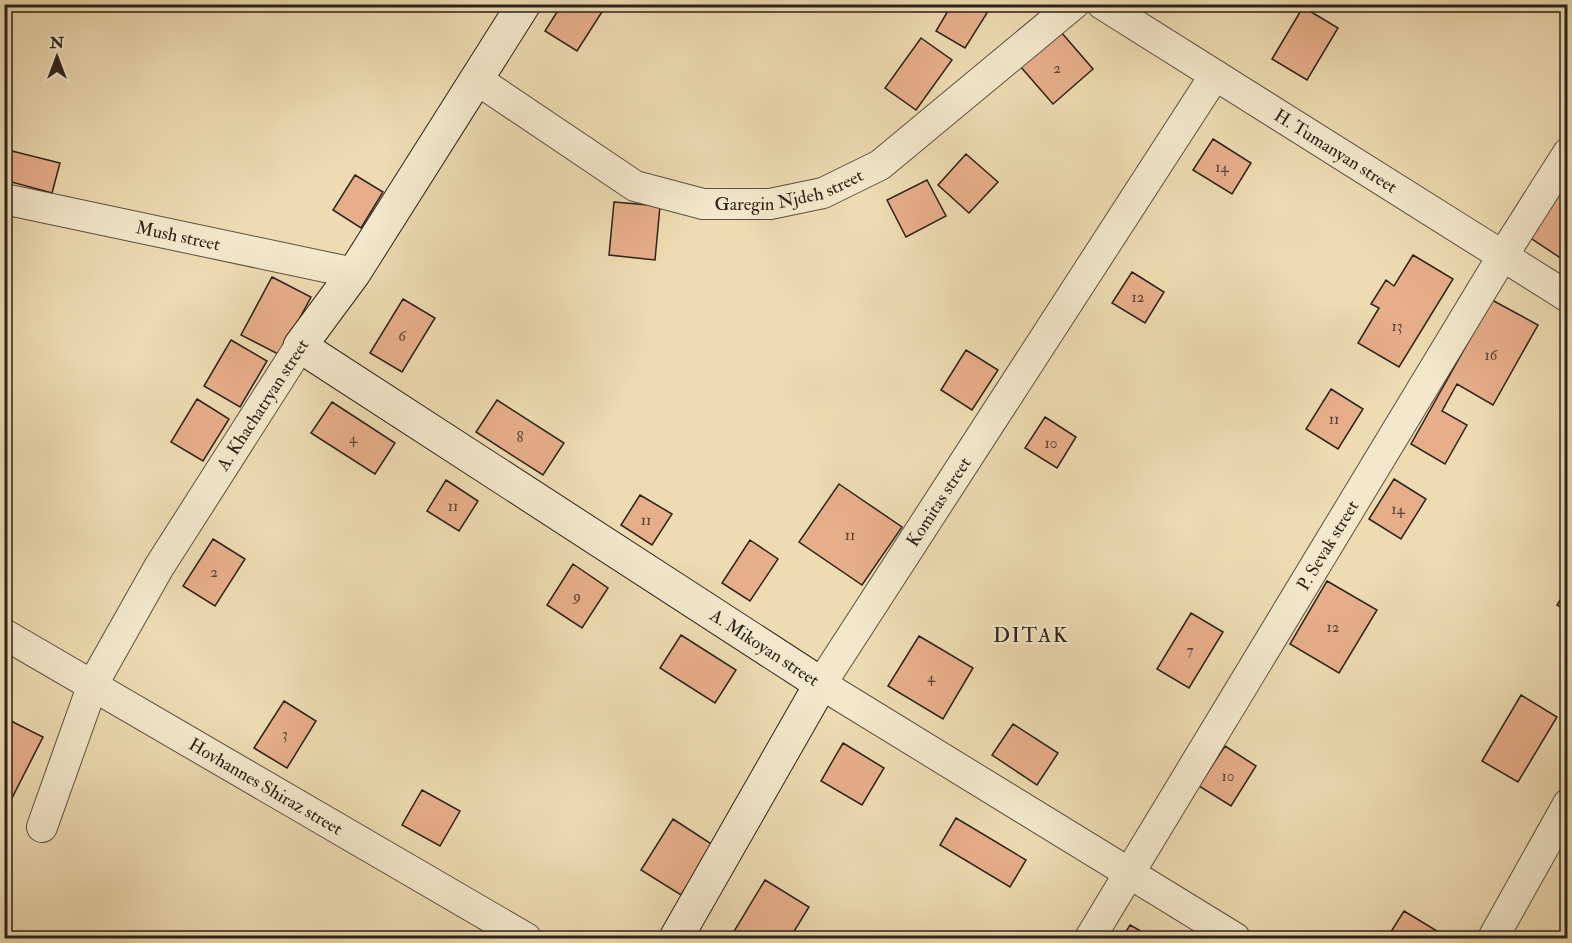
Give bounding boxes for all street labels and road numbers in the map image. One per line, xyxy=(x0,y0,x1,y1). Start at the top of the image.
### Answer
street label: H. Tumanyan street xyxy=(1270,104,1402,198)
street label: Garegin Njdeh street xyxy=(715,164,867,216)
street label: Mush street xyxy=(134,216,222,256)
street label: A. Khachatryan street xyxy=(211,335,314,476)
street label: Komitas street xyxy=(901,453,977,551)
street label: P. Sevak street xyxy=(1291,496,1364,595)
street label: A. Mikoyan street xyxy=(705,603,824,691)
street label: Hovhannes Shiraz street xyxy=(185,733,347,840)

